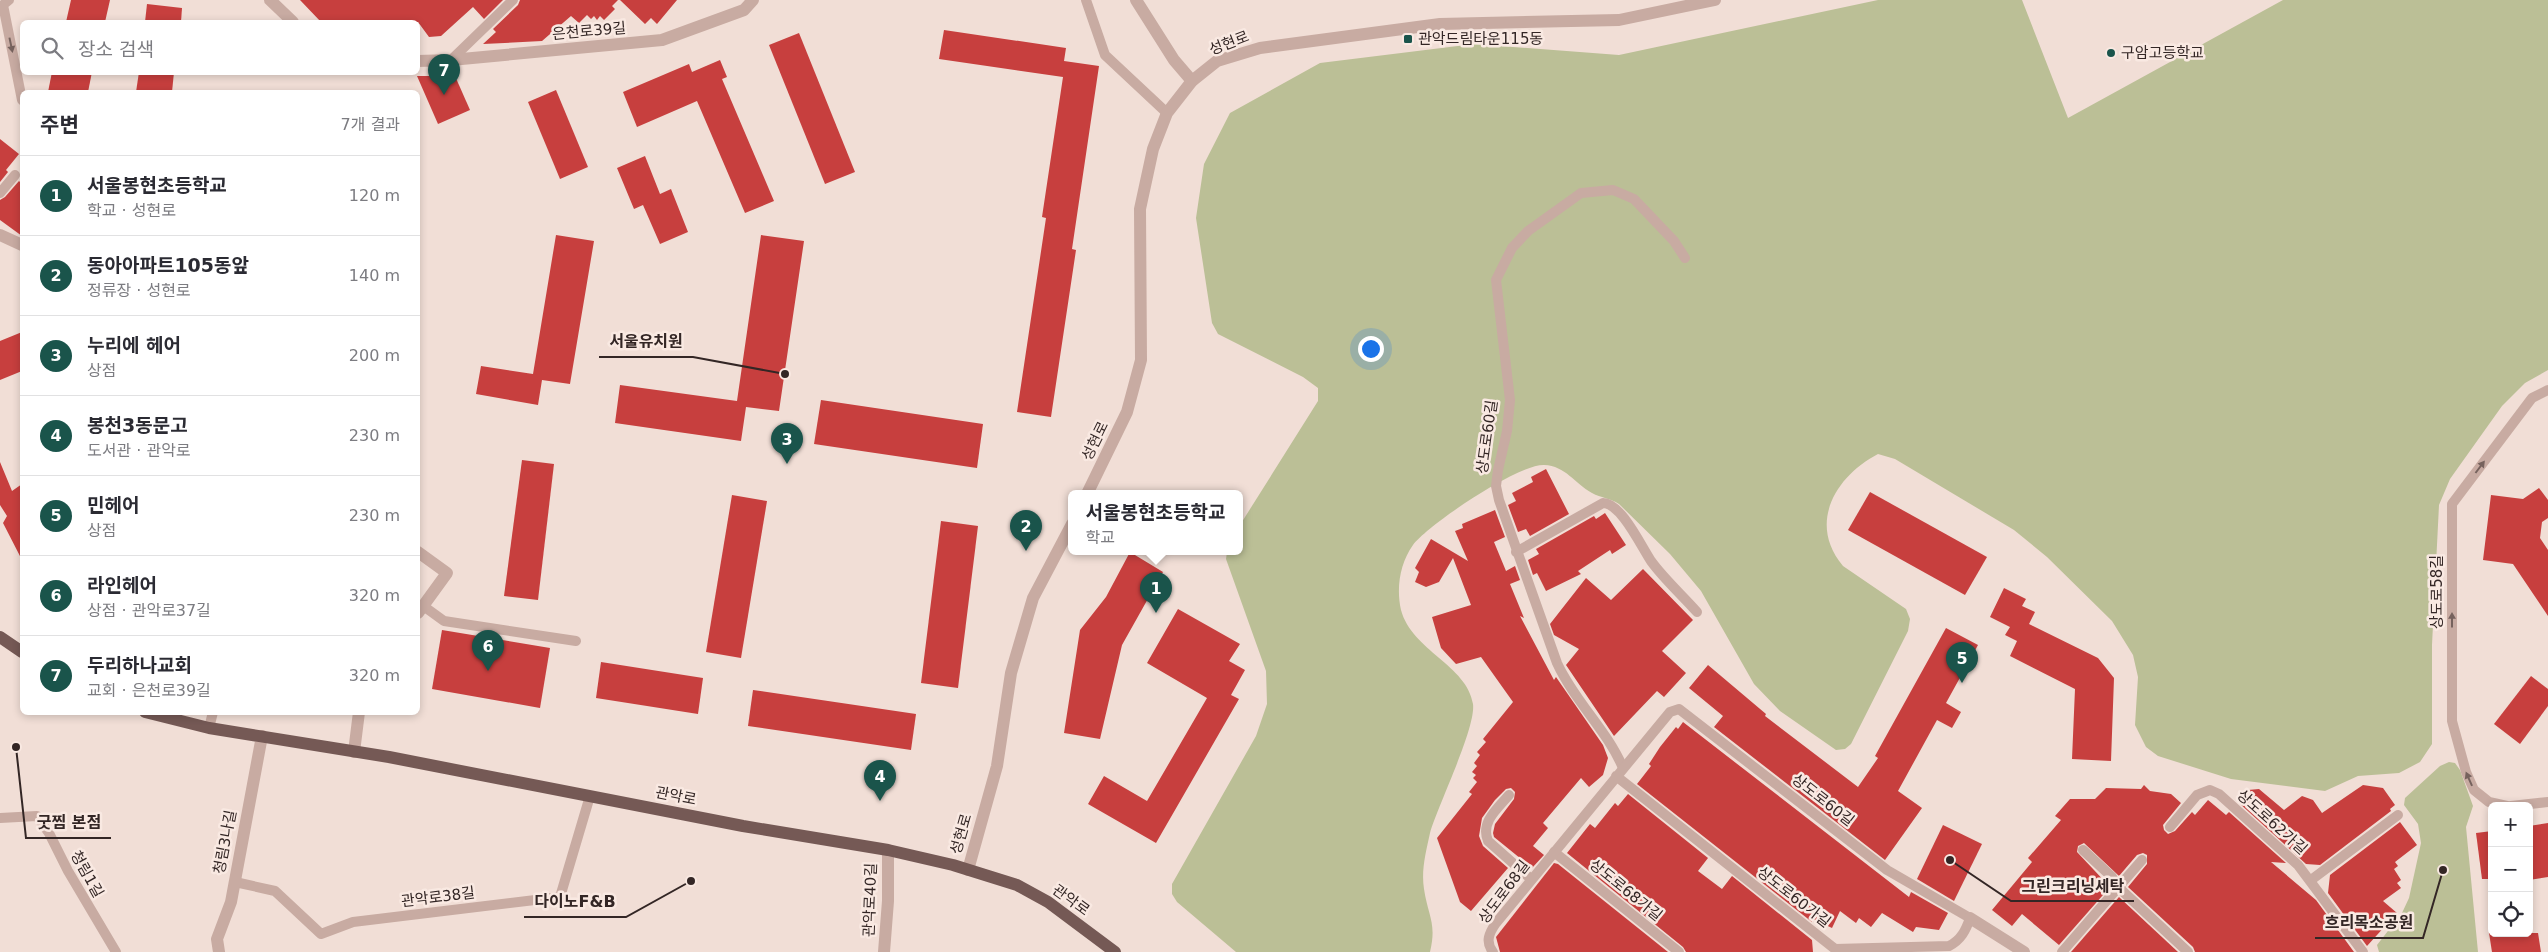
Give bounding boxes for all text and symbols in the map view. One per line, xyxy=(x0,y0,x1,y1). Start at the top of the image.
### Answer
street label: 은천로39길 xyxy=(551,19,627,43)
search box xyxy=(20,20,420,75)
street label: 성현로 xyxy=(1206,27,1252,59)
place label: 관악드림타운115동 xyxy=(1418,30,1543,48)
marker: 관악드림타운115동 xyxy=(1402,33,1414,45)
icon: search xyxy=(38,34,66,62)
one-way arrow xyxy=(7,37,15,53)
text: 장소 검색 xyxy=(78,38,154,60)
place label: 구암고등학교 xyxy=(2121,44,2204,62)
marker: 구암고등학교 xyxy=(2105,47,2117,59)
pin: 7 xyxy=(428,54,460,95)
text: 주변 xyxy=(40,113,79,137)
text: 7개 결과 xyxy=(341,115,400,134)
text: 서울봉현초등학교 xyxy=(87,174,227,196)
text: 1 xyxy=(50,186,62,205)
text: 120 m xyxy=(349,186,400,205)
text: 학교 · 성현로 xyxy=(87,201,176,220)
text: 동아아파트105동앞 xyxy=(87,254,249,276)
text: 2 xyxy=(50,266,62,285)
text: 140 m xyxy=(349,266,400,285)
text: 정류장 · 성현로 xyxy=(87,281,191,300)
callout: 서울유치원 xyxy=(599,326,693,357)
text: 서울유치원 xyxy=(609,332,683,351)
text: 누리에 헤어 xyxy=(87,334,181,356)
your location xyxy=(1358,336,1384,362)
text: 3 xyxy=(50,346,62,365)
text: 200 m xyxy=(349,346,400,365)
text: 상점 xyxy=(87,361,116,380)
street label: 상도로60길 xyxy=(1473,399,1501,475)
text: 봉천3동문고 xyxy=(87,414,188,436)
street label: 성현로 xyxy=(1078,418,1112,464)
pin: 3 xyxy=(771,423,803,464)
text: 4 xyxy=(50,426,62,445)
text: 230 m xyxy=(349,426,400,445)
text: 도서관 · 관악로 xyxy=(87,441,191,460)
one-way arrow xyxy=(2475,460,2485,474)
popup xyxy=(1068,490,1243,555)
text: 민헤어 xyxy=(87,494,139,516)
text: 서울봉현초등학교 xyxy=(1086,501,1225,523)
text: 5 xyxy=(50,506,62,525)
text: 230 m xyxy=(349,506,400,525)
pin: 2 xyxy=(1010,510,1042,551)
text: 상점 xyxy=(87,521,116,540)
text: 학교 xyxy=(1086,528,1115,547)
street label: 상도로58길 xyxy=(2428,555,2446,629)
pin: 1 xyxy=(1140,572,1172,613)
text: 라인헤어 xyxy=(87,574,157,596)
text: 6 xyxy=(50,586,62,605)
text: 320 m xyxy=(349,586,400,605)
text: 상점 · 관악로37길 xyxy=(87,601,211,620)
one-way arrow xyxy=(2448,611,2456,627)
pin: 6 xyxy=(472,630,504,671)
pin: 5 xyxy=(1946,642,1978,683)
text: 두리하나교회 xyxy=(87,654,192,676)
text: 7 xyxy=(50,666,62,685)
text: 320 m xyxy=(349,666,400,685)
text: 교회 · 은천로39길 xyxy=(87,681,211,700)
pin: 4 xyxy=(864,760,896,801)
street label: 상도로60길 xyxy=(1788,770,1858,830)
one-way arrow xyxy=(2465,772,2474,787)
street label: 관악로 xyxy=(654,783,698,809)
street label: 상도로62가길 xyxy=(2233,786,2311,858)
map controls xyxy=(2488,802,2533,937)
button: + xyxy=(2488,802,2533,847)
callout: 굿찜 본점 xyxy=(26,807,111,838)
street label: 청림3나길 xyxy=(210,809,240,875)
street label: 성현로 xyxy=(947,812,975,856)
text: 굿찜 본점 xyxy=(37,813,101,832)
street label: 청림1길 xyxy=(67,847,107,901)
button: − xyxy=(2488,847,2533,892)
street label: 상도로68가길 xyxy=(1586,855,1666,925)
street label: 상도로68길 xyxy=(1474,857,1534,927)
street label: 관악로40길 xyxy=(860,863,880,937)
street label: 상도로60가길 xyxy=(1754,863,1834,931)
callout: 그린크리닝세탁 xyxy=(2011,870,2134,901)
text: 그린크리닝세탁 xyxy=(2021,877,2125,896)
street label: 관악로 xyxy=(1049,881,1093,919)
street label: 관악로38길 xyxy=(400,884,476,910)
callout: 다이노F&B xyxy=(524,886,626,917)
text: 다이노F&B xyxy=(534,892,616,911)
button: locate xyxy=(2488,892,2533,937)
callout: 흐리목소공원 xyxy=(2315,907,2423,938)
text: 흐리목소공원 xyxy=(2325,913,2413,932)

